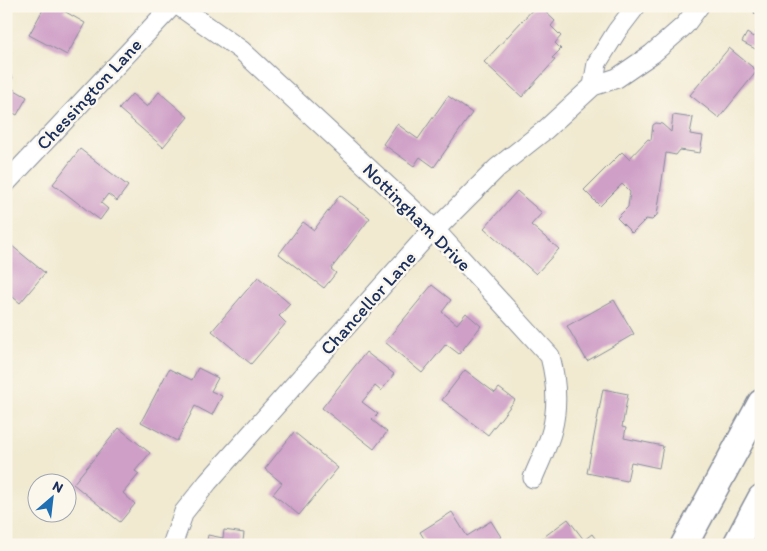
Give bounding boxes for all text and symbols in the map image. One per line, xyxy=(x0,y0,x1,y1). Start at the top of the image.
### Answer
street label: Chessington Lane xyxy=(31,33,147,155)
street label: Nottingham Drive xyxy=(358,158,476,276)
street label: Chancellor Lane xyxy=(315,246,421,360)
north arrow xyxy=(28,474,78,524)
text: N xyxy=(50,477,66,497)

